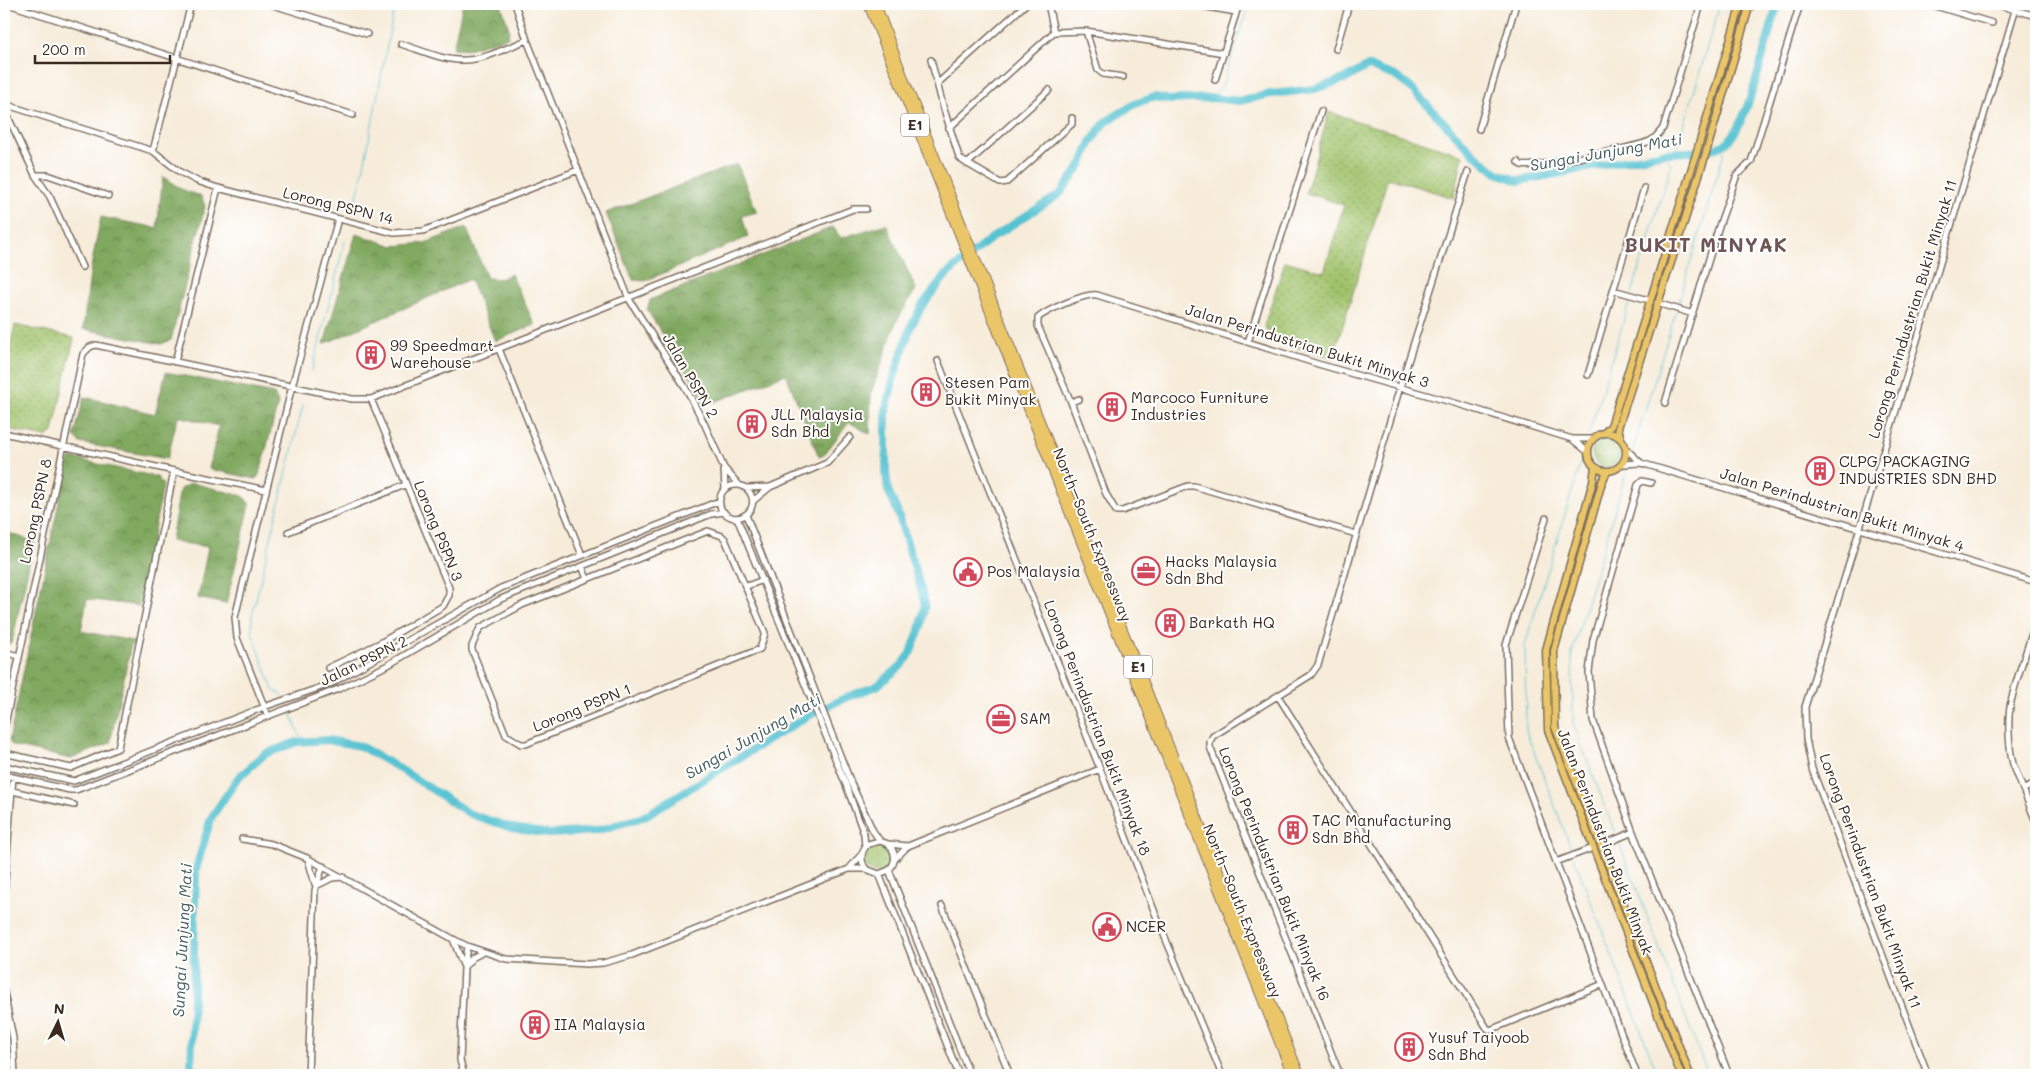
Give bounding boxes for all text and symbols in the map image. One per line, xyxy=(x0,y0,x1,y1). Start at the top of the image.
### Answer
scale bar xyxy=(35,32,170,64)
text: 200 m xyxy=(42,39,86,59)
road number: E1 xyxy=(901,114,929,136)
water label: Sungai Junjung Mati xyxy=(1528,128,1684,175)
street label: Lorong Perindustrian Bukit Minyak 11 xyxy=(1863,177,1961,441)
street label: Lorong PSPN 14 xyxy=(281,182,396,228)
district label: BUKIT MINYAK xyxy=(1624,231,1788,257)
street label: Jalan Perindustrian Bukit Minyak 3 xyxy=(1183,298,1432,392)
street label: Jalan PSPN 2 xyxy=(659,329,723,422)
place label: 99 Speedmart Warehouse xyxy=(390,335,494,372)
building icon: 99 Speedmart Warehouse xyxy=(356,340,386,370)
place label: Stesen Pam Bukit Minyak xyxy=(945,372,1037,409)
building icon: Stesen Pam Bukit Minyak xyxy=(911,377,941,407)
place label: Marcoco Furniture Industries xyxy=(1131,387,1269,424)
building icon: Marcoco Furniture Industries xyxy=(1097,392,1127,422)
place label: JLL Malaysia Sdn Bhd xyxy=(771,404,863,441)
building icon: JLL Malaysia Sdn Bhd xyxy=(737,409,767,439)
street label: North–South Expressway xyxy=(1049,445,1137,625)
place label: CLPG PACKAGING INDUSTRIES SDN BHD xyxy=(1839,451,1997,488)
building icon: CLPG PACKAGING INDUSTRIES SDN BHD xyxy=(1805,456,1835,486)
street label: Lorong PSPN 8 xyxy=(14,457,56,565)
street label: Jalan Perindustrian Bukit Minyak 4 xyxy=(1718,462,1967,556)
street label: Lorong PSPN 3 xyxy=(410,478,468,584)
place label: Hacks Malaysia Sdn Bhd xyxy=(1165,551,1277,588)
office icon: Hacks Malaysia Sdn Bhd xyxy=(1131,556,1161,586)
public building icon: Pos Malaysia xyxy=(953,557,983,587)
place label: Pos Malaysia xyxy=(987,561,1081,581)
street label: Lorong Perindustrian Bukit Minyak 18 xyxy=(1040,597,1156,858)
building icon: Barkath HQ xyxy=(1155,608,1185,638)
place label: Barkath HQ xyxy=(1189,612,1275,632)
street label: Jalan PSPN 2 xyxy=(317,630,411,690)
road number: E1 xyxy=(1124,656,1152,679)
street label: Lorong PSPN 1 xyxy=(529,678,634,736)
water label: Sungai Junjung Mati xyxy=(681,688,825,783)
office icon: SAM xyxy=(986,704,1016,734)
place label: SAM xyxy=(1020,708,1051,728)
street label: Jalan Perindustrian Bukit Minyak xyxy=(1554,726,1658,957)
street label: Lorong Perindustrian Bukit Minyak 16 xyxy=(1215,744,1335,1004)
street label: Lorong Perindustrian Bukit Minyak 11 xyxy=(1815,750,1926,1011)
place label: TAC Manufacturing Sdn Bhd xyxy=(1312,810,1451,847)
building icon: TAC Manufacturing Sdn Bhd xyxy=(1278,815,1308,845)
street label: North–South Expressway xyxy=(1199,821,1287,1001)
water label: Sungai Junjung Mati xyxy=(167,862,196,1018)
public building icon: NCER xyxy=(1092,912,1122,942)
place label: NCER xyxy=(1126,916,1166,936)
north arrow xyxy=(32,996,82,1046)
text: N xyxy=(53,999,65,1018)
building icon: IIA Malaysia xyxy=(520,1010,550,1040)
place label: IIA Malaysia xyxy=(554,1014,646,1034)
place label: Yusuf Taiyoob Sdn Bhd xyxy=(1428,1027,1530,1064)
building icon: Yusuf Taiyoob Sdn Bhd xyxy=(1394,1032,1424,1062)

